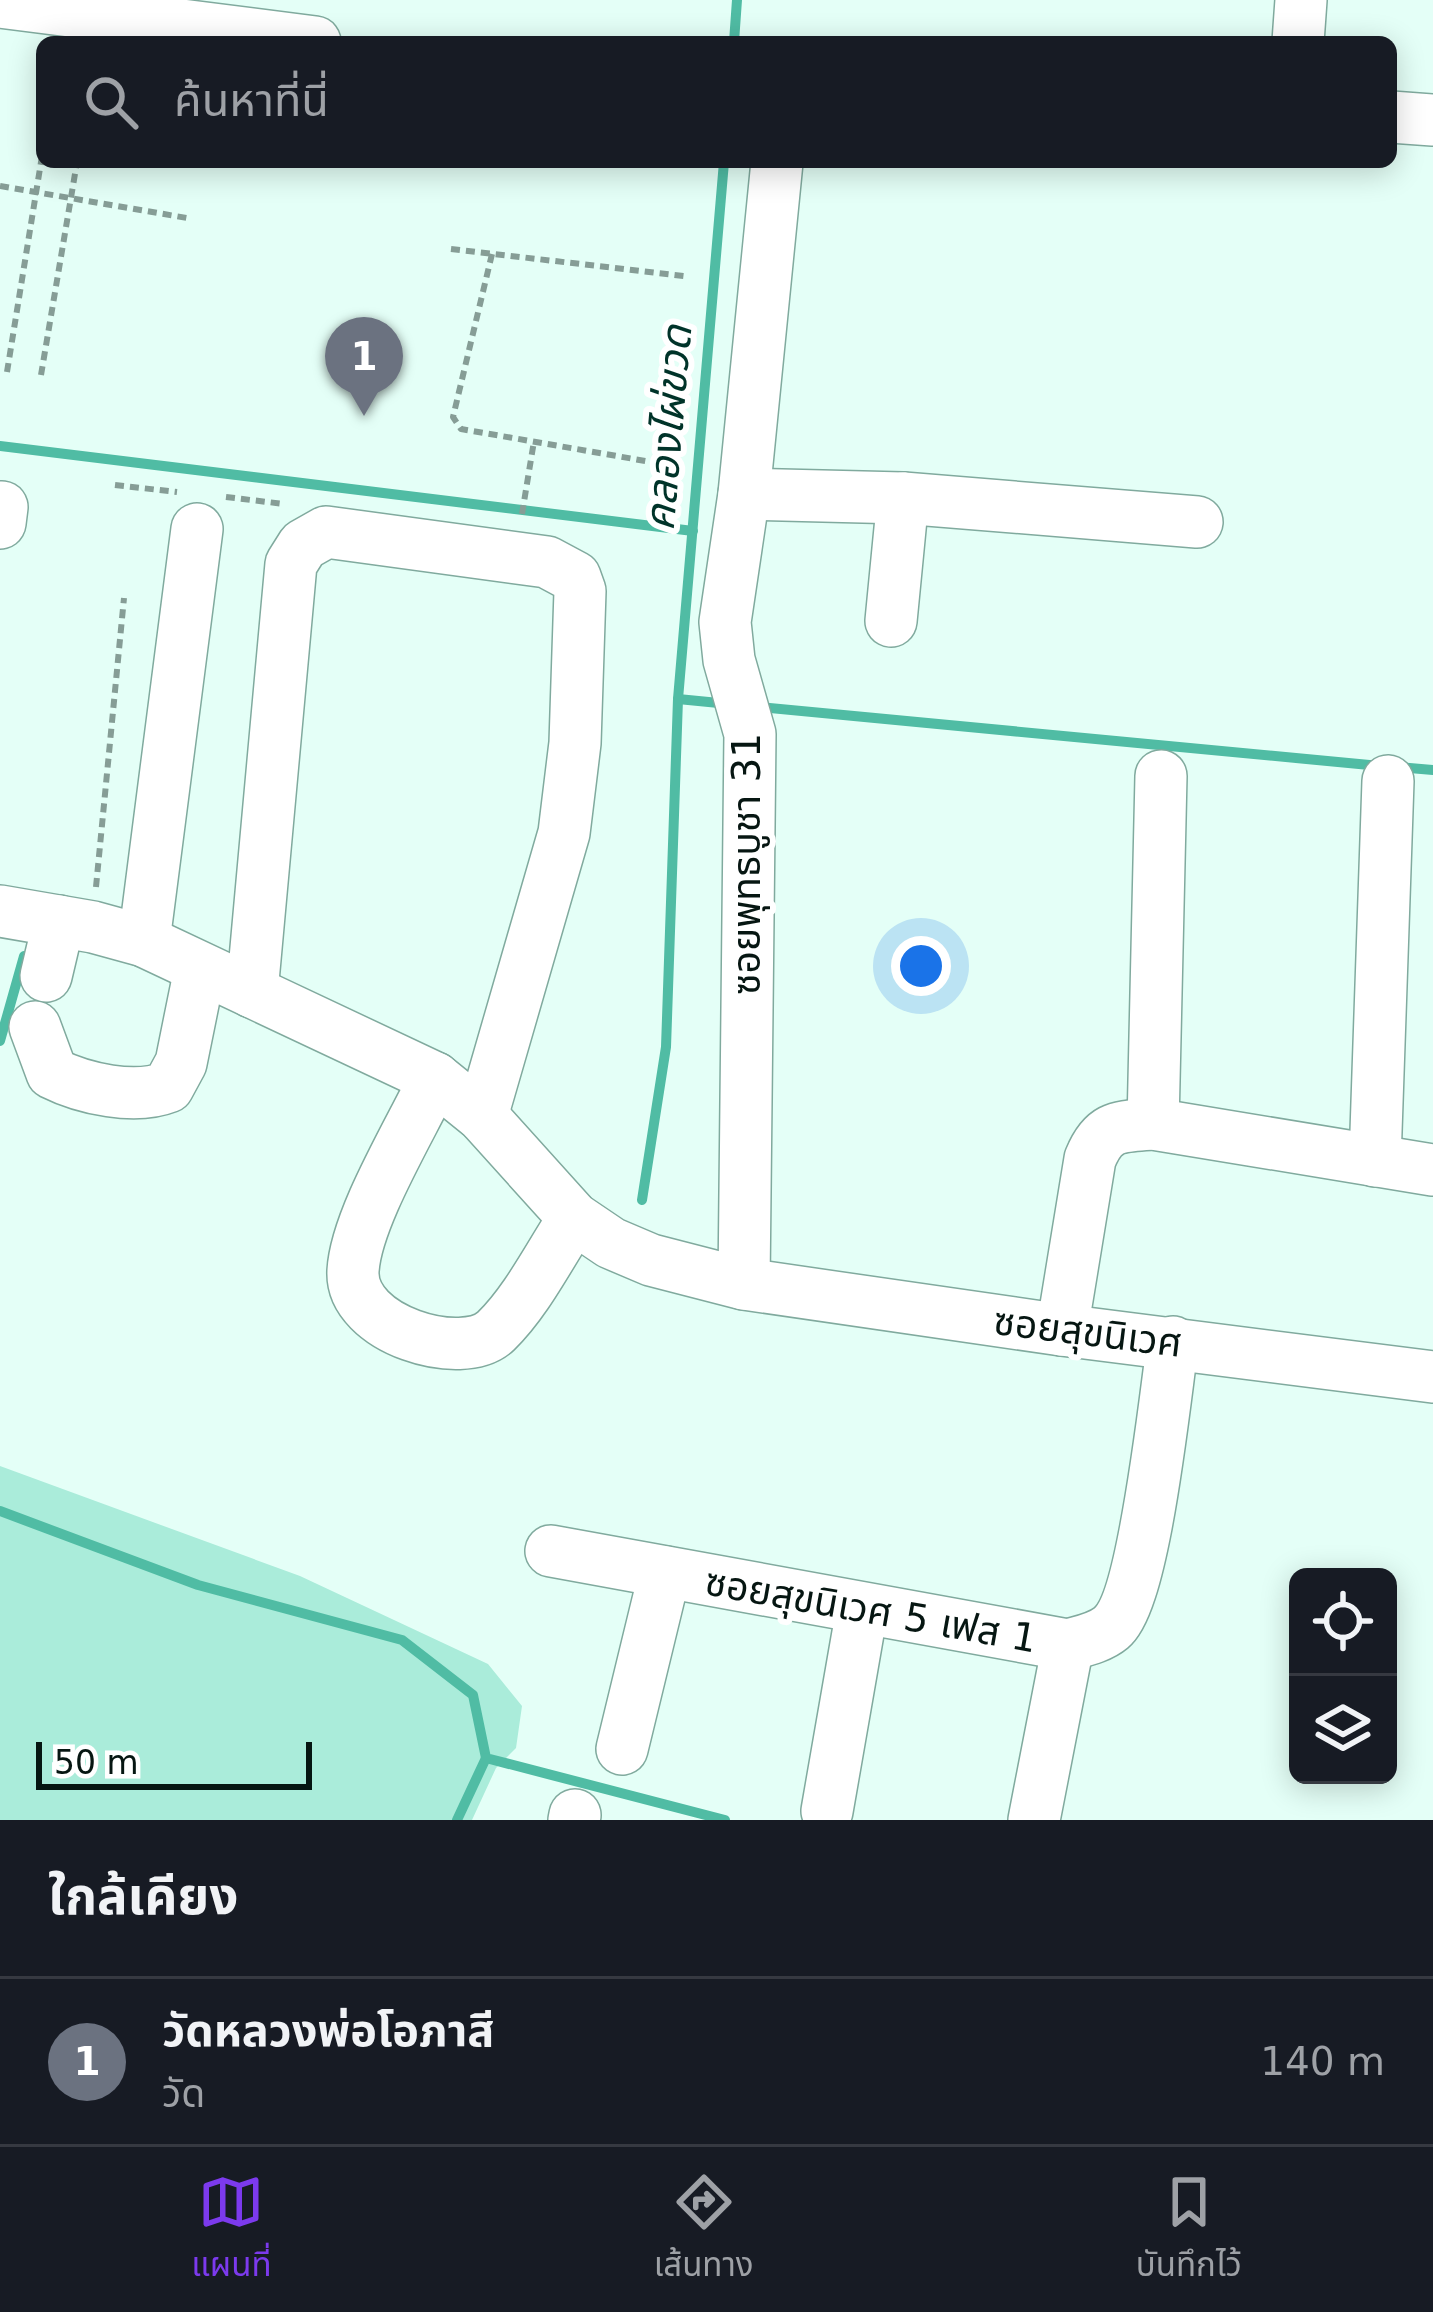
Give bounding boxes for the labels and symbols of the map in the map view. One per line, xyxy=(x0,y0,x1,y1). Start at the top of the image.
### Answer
pin: 1 xyxy=(325,317,403,416)
water label: คลองไผ่ขวด xyxy=(635,322,701,533)
street label: ซอยพุทธบูชา 31 xyxy=(724,733,770,995)
your location xyxy=(891,936,951,996)
street label: ซอยสุขนิเวศ xyxy=(991,1298,1185,1367)
street label: ซอยสุขนิเวศ 5 เฟส 1 xyxy=(701,1559,1040,1662)
scale bar xyxy=(36,1736,312,1789)

